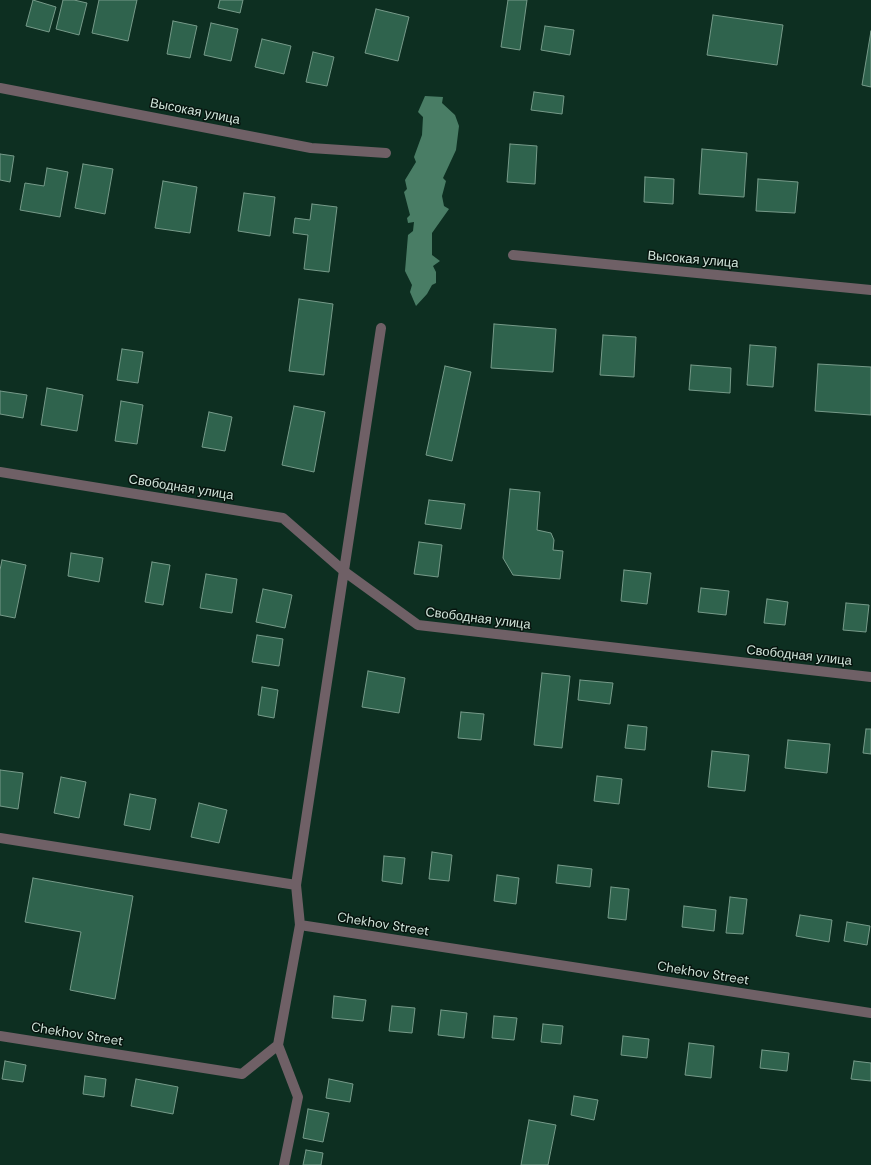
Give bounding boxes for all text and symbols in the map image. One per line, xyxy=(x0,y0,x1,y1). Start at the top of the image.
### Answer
street label: Высокая улица xyxy=(149,96,241,128)
street label: Высокая улица xyxy=(647,248,739,272)
street label: Свободная улица xyxy=(127,472,235,504)
street label: Свободная улица xyxy=(424,605,532,633)
street label: Свободная улица xyxy=(745,643,853,669)
street label: Chekhov Street xyxy=(336,910,430,940)
street label: Chekhov Street xyxy=(656,959,750,989)
street label: Chekhov Street xyxy=(30,1020,124,1050)

